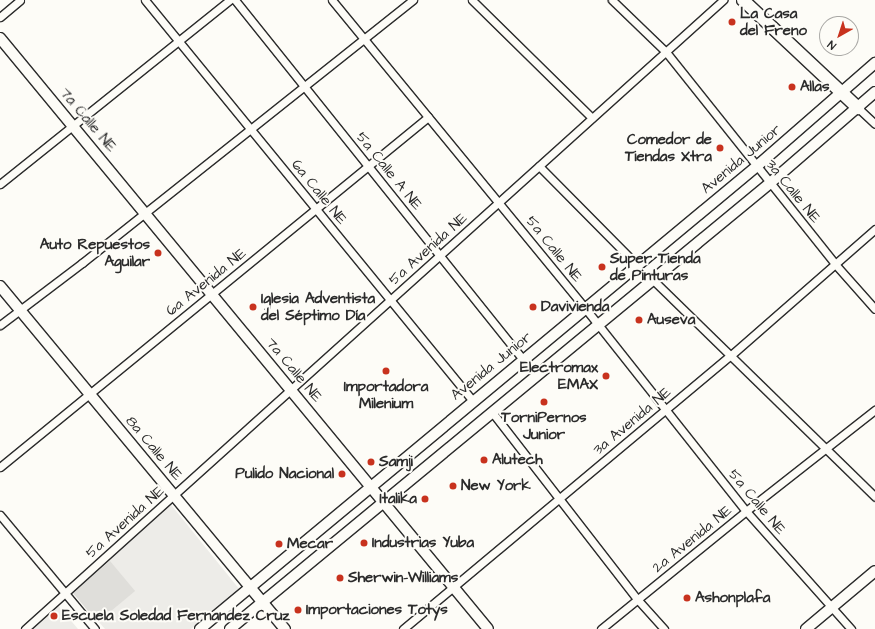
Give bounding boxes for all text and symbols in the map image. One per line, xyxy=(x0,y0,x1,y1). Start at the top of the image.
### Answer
place label: La Casa del Freno xyxy=(740,4,807,39)
north arrow xyxy=(819,16,859,56)
marker: La Casa del Freno xyxy=(727,17,737,27)
text: N xyxy=(824,37,839,53)
place label: Allas xyxy=(800,78,829,96)
marker: Allas xyxy=(787,82,797,92)
street label: 7a Calle NE xyxy=(56,84,120,156)
street label: Avenida Junior xyxy=(697,120,785,198)
street label: 5a Calle A NE xyxy=(352,128,426,214)
place label: Comedor de Tiendas Xtra xyxy=(625,130,712,165)
marker: Comedor de Tiendas Xtra xyxy=(715,143,725,153)
street label: 6a Calle NE xyxy=(287,156,351,228)
street label: 3a Calle NE xyxy=(762,156,824,226)
street label: 5a Avenida NE xyxy=(385,209,471,289)
street label: 5a Calle NE xyxy=(522,212,586,286)
place label: Auto Repuestos Aguilar xyxy=(40,235,150,270)
street label: 6a Avenida NE xyxy=(162,244,250,320)
marker: Auto Repuestos Aguilar xyxy=(153,248,163,258)
place label: Super Tienda de Pinturas xyxy=(610,249,701,284)
marker: Super Tienda de Pinturas xyxy=(597,262,607,272)
place label: Iglesia Adventista del Séptimo Día xyxy=(261,289,375,324)
place label: Davivienda xyxy=(541,298,609,316)
marker: Iglesia Adventista del Séptimo Día xyxy=(248,302,258,312)
marker: Davivienda xyxy=(528,302,538,312)
place label: Auseva xyxy=(647,311,695,329)
marker: Auseva xyxy=(634,315,644,325)
street label: Avenida Junior xyxy=(447,328,535,404)
street label: 7a Calle NE xyxy=(262,334,326,406)
place label: Electromax EMAX xyxy=(520,358,598,393)
marker: Importadora Milenium xyxy=(381,366,391,376)
marker: Electromax EMAX xyxy=(601,371,611,381)
place label: Importadora Milenium xyxy=(344,377,428,412)
street label: 3a Avenida NE xyxy=(589,383,675,459)
marker: TorniPernos Junior xyxy=(539,397,549,407)
place label: TorniPernos Junior xyxy=(501,408,587,443)
street label: 8a Calle NE xyxy=(122,412,186,484)
place label: Alutech xyxy=(492,451,543,469)
place label: Samji xyxy=(379,453,413,471)
marker: Alutech xyxy=(479,455,489,465)
marker: Samji xyxy=(366,457,376,467)
place label: Pulido Nacional xyxy=(235,465,334,483)
street label: 5a Calle NE xyxy=(725,466,789,538)
marker: Pulido Nacional xyxy=(337,469,347,479)
place label: New York xyxy=(461,477,531,495)
marker: New York xyxy=(448,481,458,491)
street label: 5a Avenida NE xyxy=(82,482,168,562)
place label: Italika xyxy=(380,490,417,508)
marker: Italika xyxy=(420,494,430,504)
street label: 2a Avenida NE xyxy=(649,501,735,577)
place label: Industrias Yuba xyxy=(372,534,474,552)
place label: Mecar xyxy=(287,535,333,553)
marker: Industrias Yuba xyxy=(359,538,369,548)
marker: Mecar xyxy=(274,539,284,549)
place label: Sherwin-Williams xyxy=(348,569,458,587)
marker: Sherwin-Williams xyxy=(335,573,345,583)
place label: Ashonplafa xyxy=(695,589,770,607)
marker: Ashonplafa xyxy=(682,593,692,603)
place label: Importaciones Totys xyxy=(306,601,448,619)
marker: Importaciones Totys xyxy=(293,605,303,615)
place label: Escuela Soledad Fernandez Cruz xyxy=(62,607,290,625)
marker: Escuela Soledad Fernandez Cruz xyxy=(49,611,59,621)

